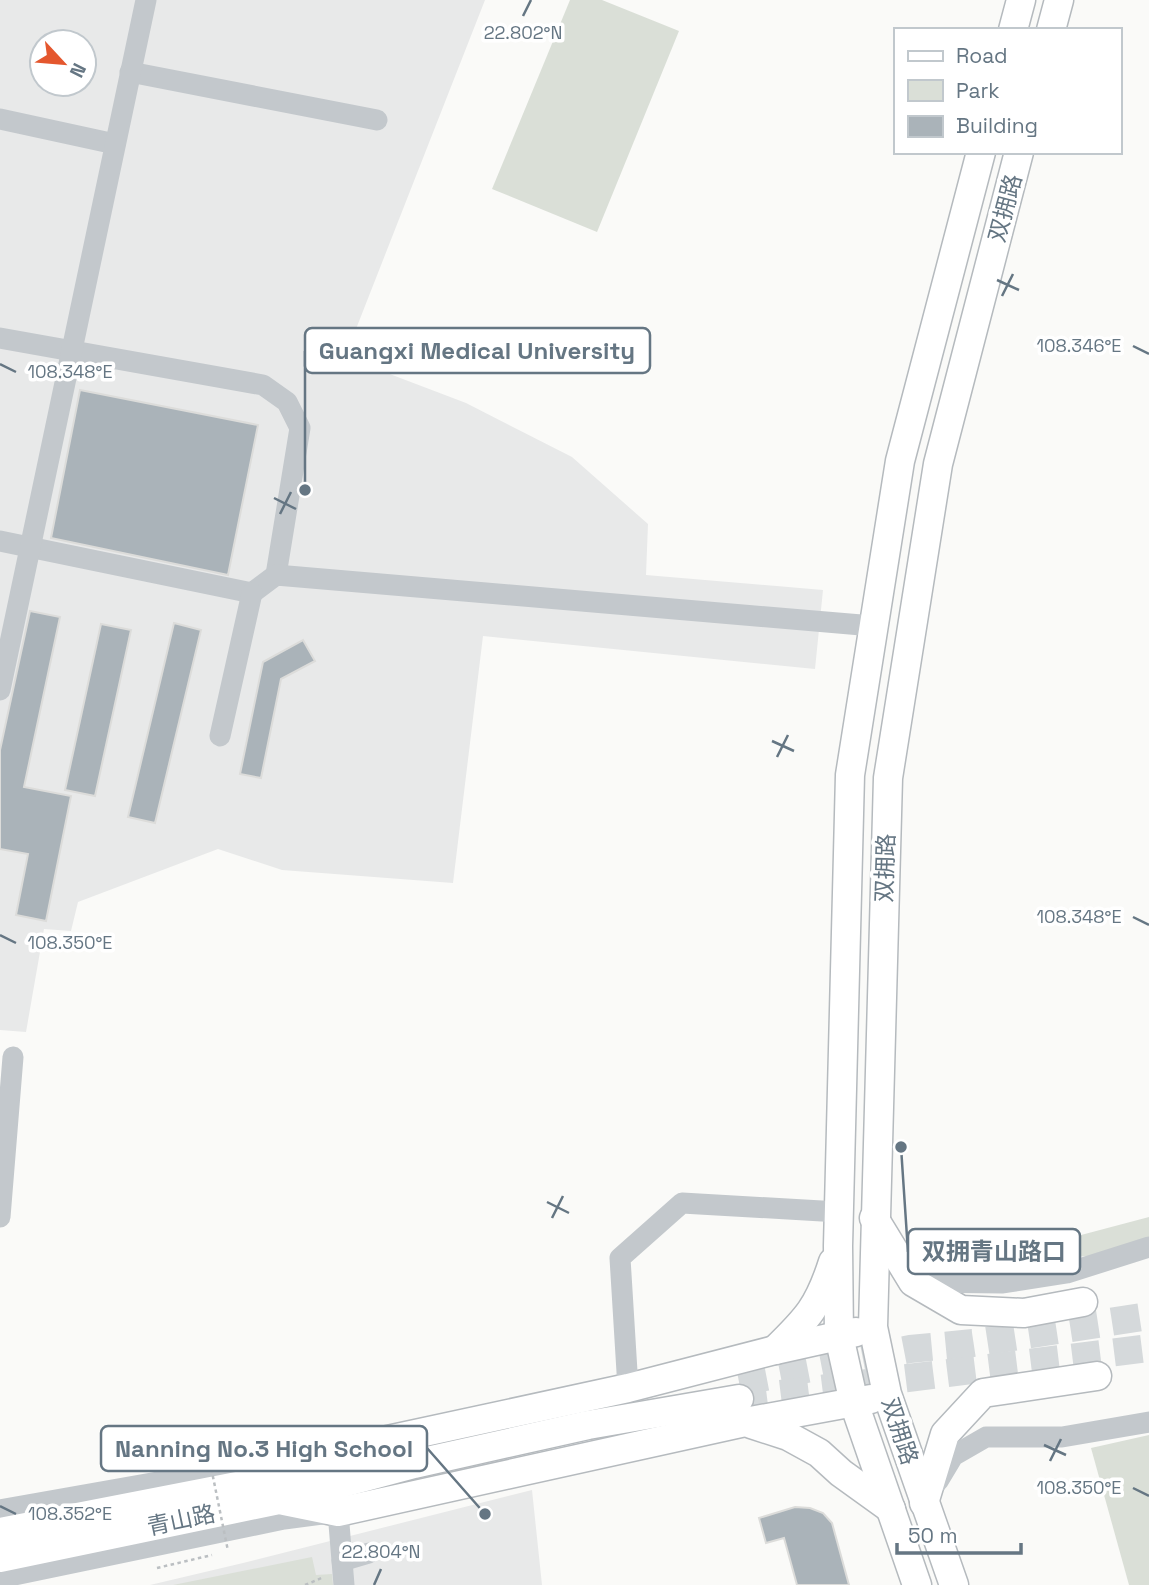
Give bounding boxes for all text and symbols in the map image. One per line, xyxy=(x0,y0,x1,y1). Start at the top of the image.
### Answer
text: 22.802°N xyxy=(484,21,562,44)
north arrow xyxy=(28,28,98,98)
legend xyxy=(894,28,1121,154)
text: Road xyxy=(956,42,1008,69)
text: N xyxy=(64,59,92,81)
text: Park xyxy=(956,77,1000,104)
text: Building xyxy=(956,112,1038,139)
street label: 双拥路 xyxy=(982,171,1028,245)
callout: Guangxi Medical University xyxy=(305,328,650,373)
text: 108.346°E xyxy=(1037,334,1121,357)
text: Guangxi Medical University xyxy=(319,335,635,366)
text: 108.348°E xyxy=(27,360,113,383)
street label: 双拥路 xyxy=(869,833,901,903)
text: 108.348°E xyxy=(1036,905,1122,928)
text: 108.350°E xyxy=(27,931,113,954)
callout: 双拥青山路口 xyxy=(908,1229,1080,1274)
text: 双拥青山路口 xyxy=(922,1236,1066,1267)
street label: 双拥路 xyxy=(875,1394,925,1468)
callout: Nanning No.3 High School xyxy=(101,1426,427,1471)
text: Nanning No.3 High School xyxy=(115,1433,413,1464)
text: 108.350°E xyxy=(1036,1476,1122,1499)
street label: 青山路 xyxy=(144,1498,218,1542)
text: 108.352°E xyxy=(28,1502,112,1525)
scale bar xyxy=(897,1512,1021,1556)
text: 50 m xyxy=(908,1522,958,1549)
text: 22.804°N xyxy=(341,1540,421,1563)

